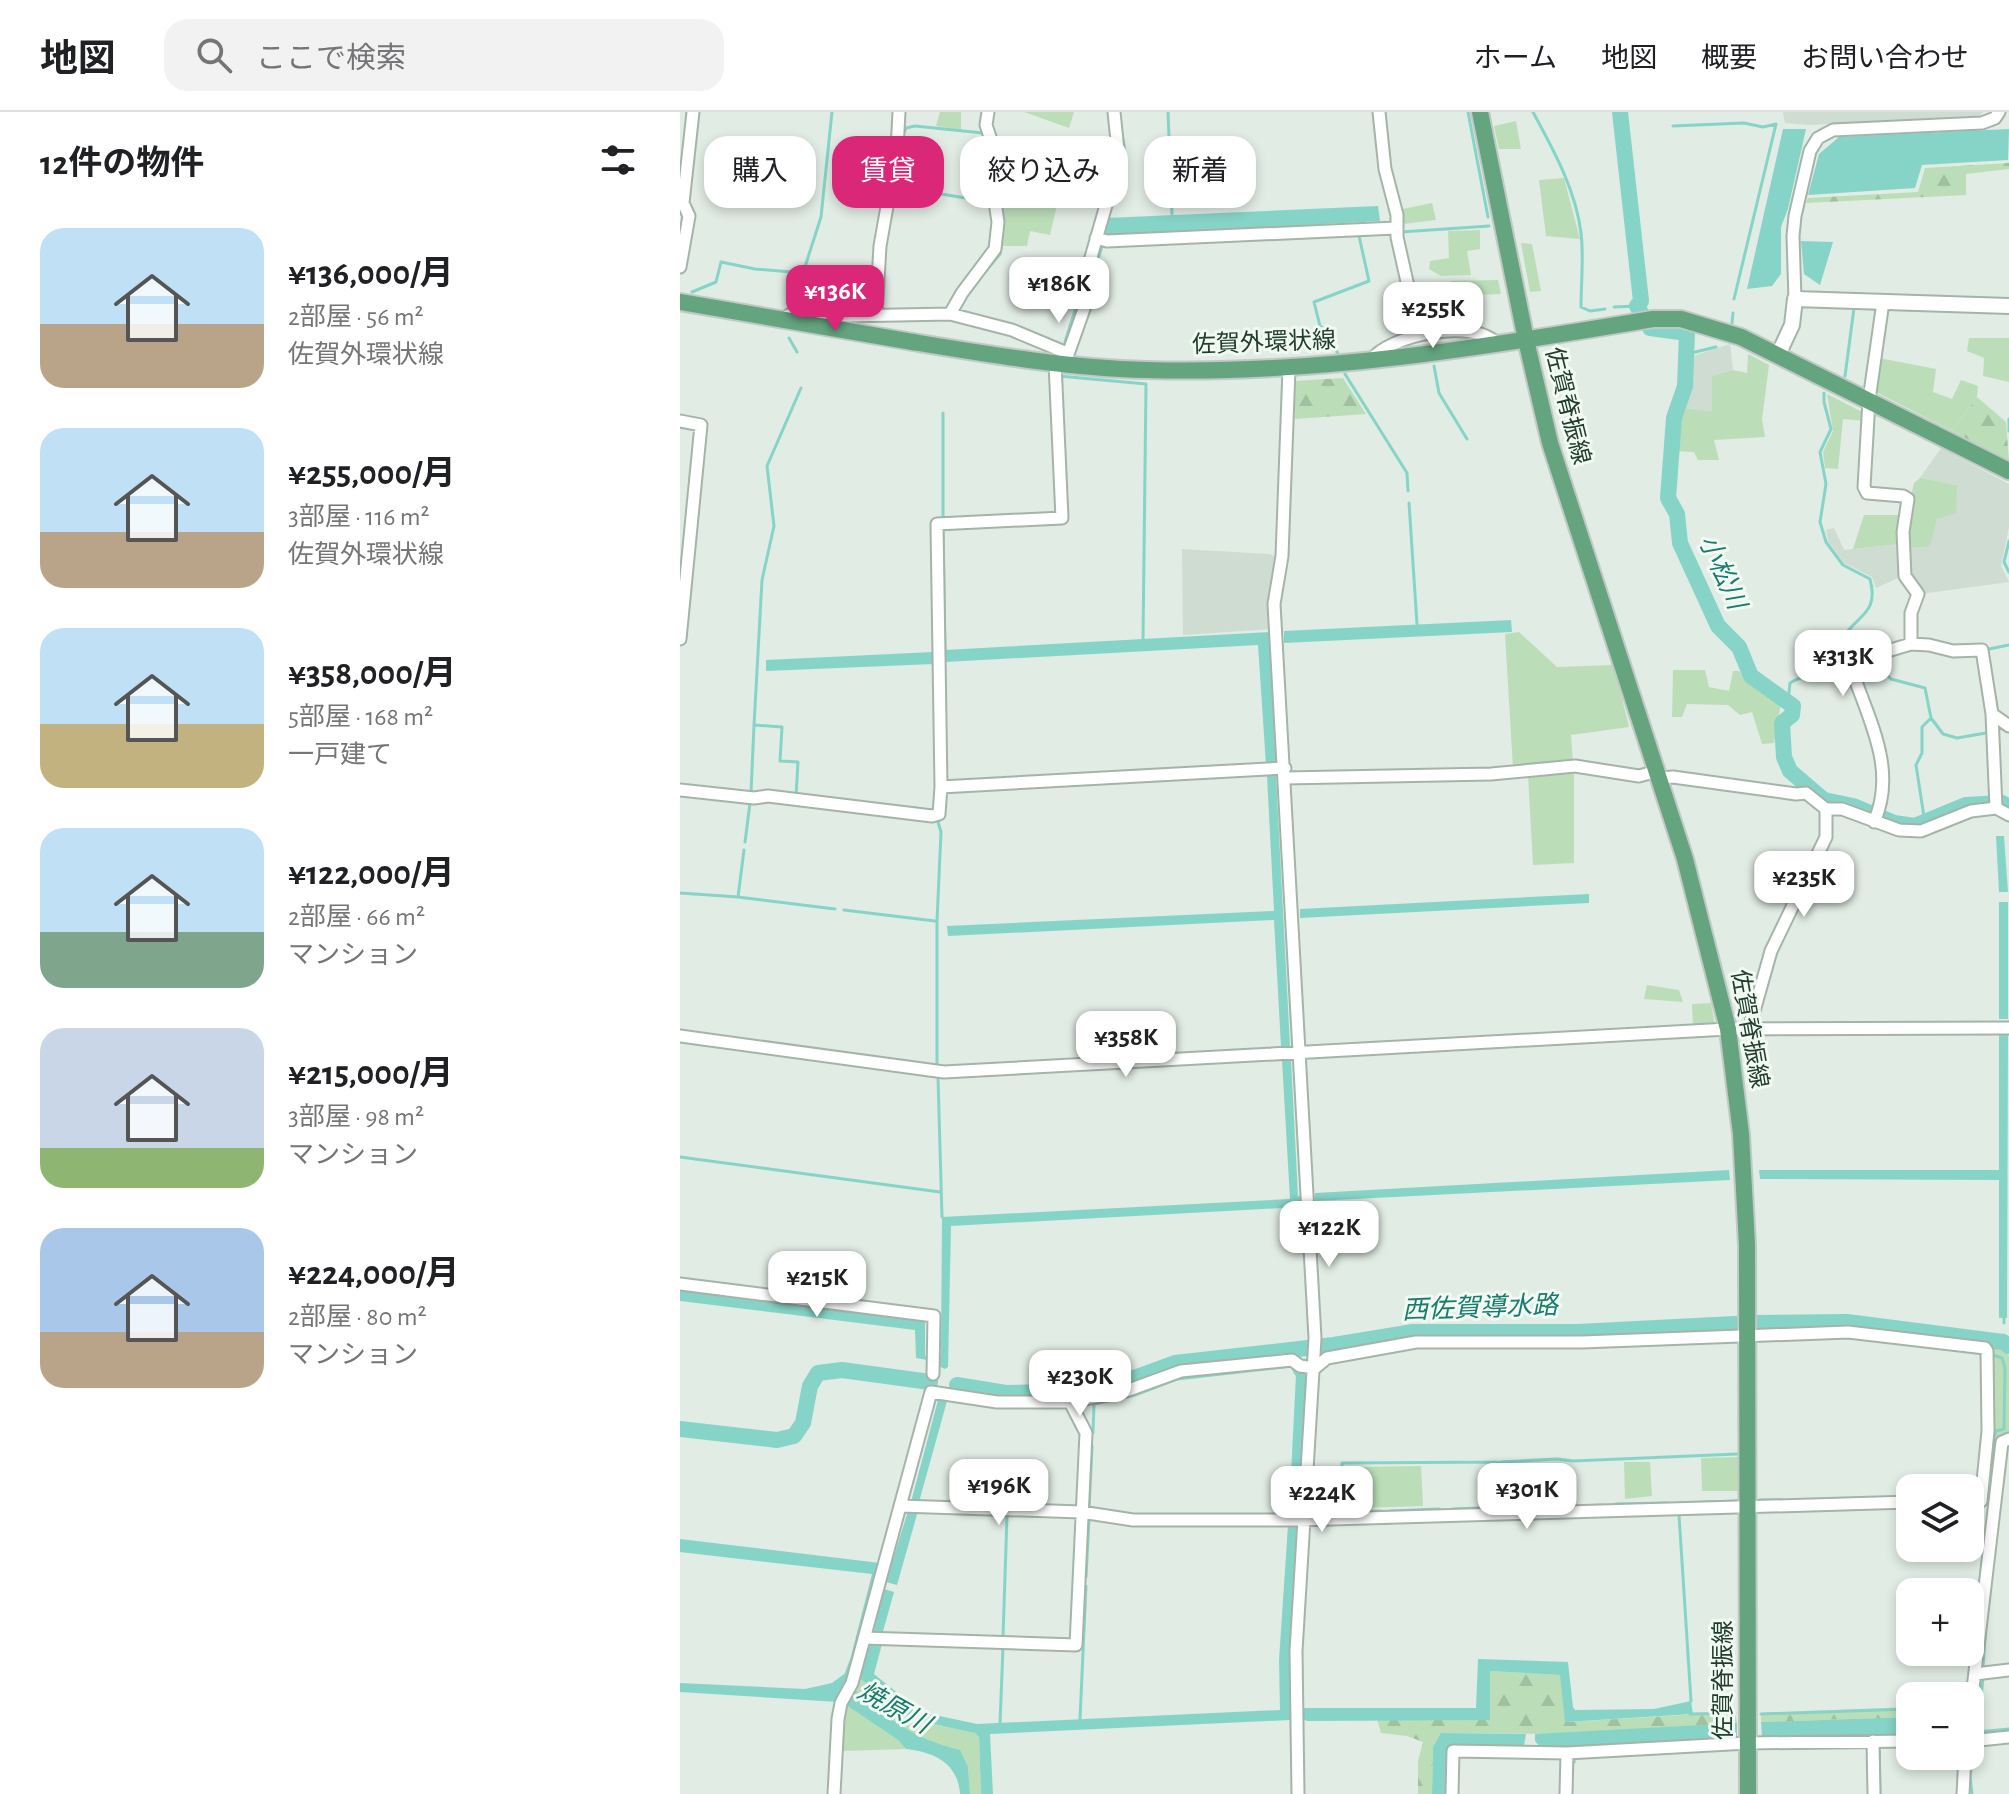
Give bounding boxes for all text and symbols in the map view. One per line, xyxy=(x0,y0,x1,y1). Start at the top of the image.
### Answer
search box xyxy=(164,19,724,91)
icon: search xyxy=(192,33,236,77)
text: 地図 xyxy=(40,41,116,79)
text: ここで検索 xyxy=(256,44,406,74)
text: ホーム xyxy=(1474,45,1557,73)
text: 地図 xyxy=(1601,45,1657,73)
text: 概要 xyxy=(1701,45,1757,73)
text: お問い合わせ xyxy=(1801,45,1969,73)
chip: 購入 xyxy=(704,136,816,208)
chip: 賃貸 xyxy=(832,136,944,208)
chip: 絞り込み xyxy=(960,136,1128,208)
chip: 新着 xyxy=(1144,136,1256,208)
icon: filters xyxy=(596,138,640,182)
text: 12件の物件 xyxy=(40,147,204,181)
text: ¥136,000/月 xyxy=(288,257,454,291)
pin: ¥186K xyxy=(1003,257,1115,325)
icon: home xyxy=(104,260,200,356)
pin: ¥136K xyxy=(779,265,891,333)
text: ¥186K xyxy=(1027,270,1091,296)
text: ¥136K xyxy=(804,278,866,304)
pin: ¥255K xyxy=(1377,282,1489,350)
text: ¥255K xyxy=(1401,295,1465,321)
text: 2部屋 · 56 m² xyxy=(288,304,424,330)
street label: 佐賀外環状線 xyxy=(1192,326,1336,358)
text: 佐賀外環状線 xyxy=(288,342,444,368)
street label: 佐賀脊振線 xyxy=(1541,344,1595,467)
text: ¥255,000/月 xyxy=(288,457,456,491)
icon: home xyxy=(104,460,200,556)
text: 3部屋 · 116 m² xyxy=(288,504,430,530)
water label: 小松川 xyxy=(1694,531,1752,616)
text: 佐賀外環状線 xyxy=(288,542,444,568)
pin: ¥313K xyxy=(1787,630,1899,698)
text: ¥313K xyxy=(1813,643,1873,669)
text: ¥358,000/月 xyxy=(288,657,457,691)
icon: home xyxy=(104,660,200,756)
text: 5部屋 · 168 m² xyxy=(288,704,433,730)
text: 一戸建て xyxy=(288,742,392,768)
pin: ¥235K xyxy=(1748,851,1860,919)
text: ¥122,000/月 xyxy=(288,857,455,891)
icon: home xyxy=(104,860,200,956)
text: ¥235K xyxy=(1772,864,1836,890)
text: 2部屋 · 66 m² xyxy=(288,904,425,930)
text: マンション xyxy=(288,942,418,968)
street label: 佐賀脊振線 xyxy=(1727,967,1773,1090)
pin: ¥358K xyxy=(1070,1011,1182,1079)
text: ¥358K xyxy=(1094,1024,1158,1050)
text: ¥215,000/月 xyxy=(288,1057,453,1091)
icon: home xyxy=(104,1060,200,1156)
text: 3部屋 · 98 m² xyxy=(288,1104,424,1130)
text: マンション xyxy=(288,1142,418,1168)
pin: ¥122K xyxy=(1273,1201,1385,1269)
text: ¥122K xyxy=(1298,1214,1360,1240)
pin: ¥215K xyxy=(761,1251,873,1319)
text: ¥224,000/月 xyxy=(288,1257,460,1291)
icon: home xyxy=(104,1260,200,1356)
text: ¥215K xyxy=(786,1264,848,1290)
water label: 西佐賀導水路 xyxy=(1402,1291,1560,1324)
text: 2部屋 · 80 m² xyxy=(288,1304,427,1330)
text: マンション xyxy=(288,1342,418,1368)
pin: ¥230K xyxy=(1024,1350,1136,1418)
text: ¥230K xyxy=(1047,1363,1113,1389)
pin: ¥196K xyxy=(943,1459,1055,1527)
pin: ¥301K xyxy=(1471,1463,1583,1531)
pin: ¥224K xyxy=(1266,1466,1378,1534)
text: ¥196K xyxy=(967,1472,1031,1498)
map controls xyxy=(1896,1474,1984,1770)
button: layers xyxy=(1896,1474,1984,1562)
text: ¥301K xyxy=(1496,1476,1558,1502)
text: ¥224K xyxy=(1289,1479,1355,1505)
button: + xyxy=(1896,1578,1984,1666)
street label: 佐賀脊振線 xyxy=(1710,1620,1736,1740)
water label: 焼原川 xyxy=(854,1677,938,1740)
button: − xyxy=(1896,1682,1984,1770)

